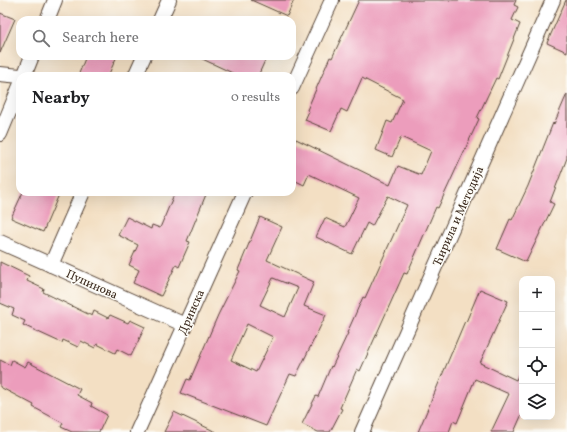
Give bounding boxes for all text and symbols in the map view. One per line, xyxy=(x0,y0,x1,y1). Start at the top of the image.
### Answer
search box xyxy=(16,16,296,60)
icon: search xyxy=(30,27,52,49)
text: Search here xyxy=(62,28,139,49)
text: Nearby xyxy=(32,87,90,110)
text: 0 results xyxy=(231,89,280,107)
street label: Ћирила и Методија xyxy=(430,164,488,269)
street label: Пупинова xyxy=(63,266,120,303)
map controls xyxy=(519,276,555,420)
button: + xyxy=(519,276,555,312)
street label: Дринска xyxy=(175,287,209,338)
button: − xyxy=(519,312,555,348)
button: locate xyxy=(519,348,555,384)
button: layers xyxy=(519,384,555,420)

